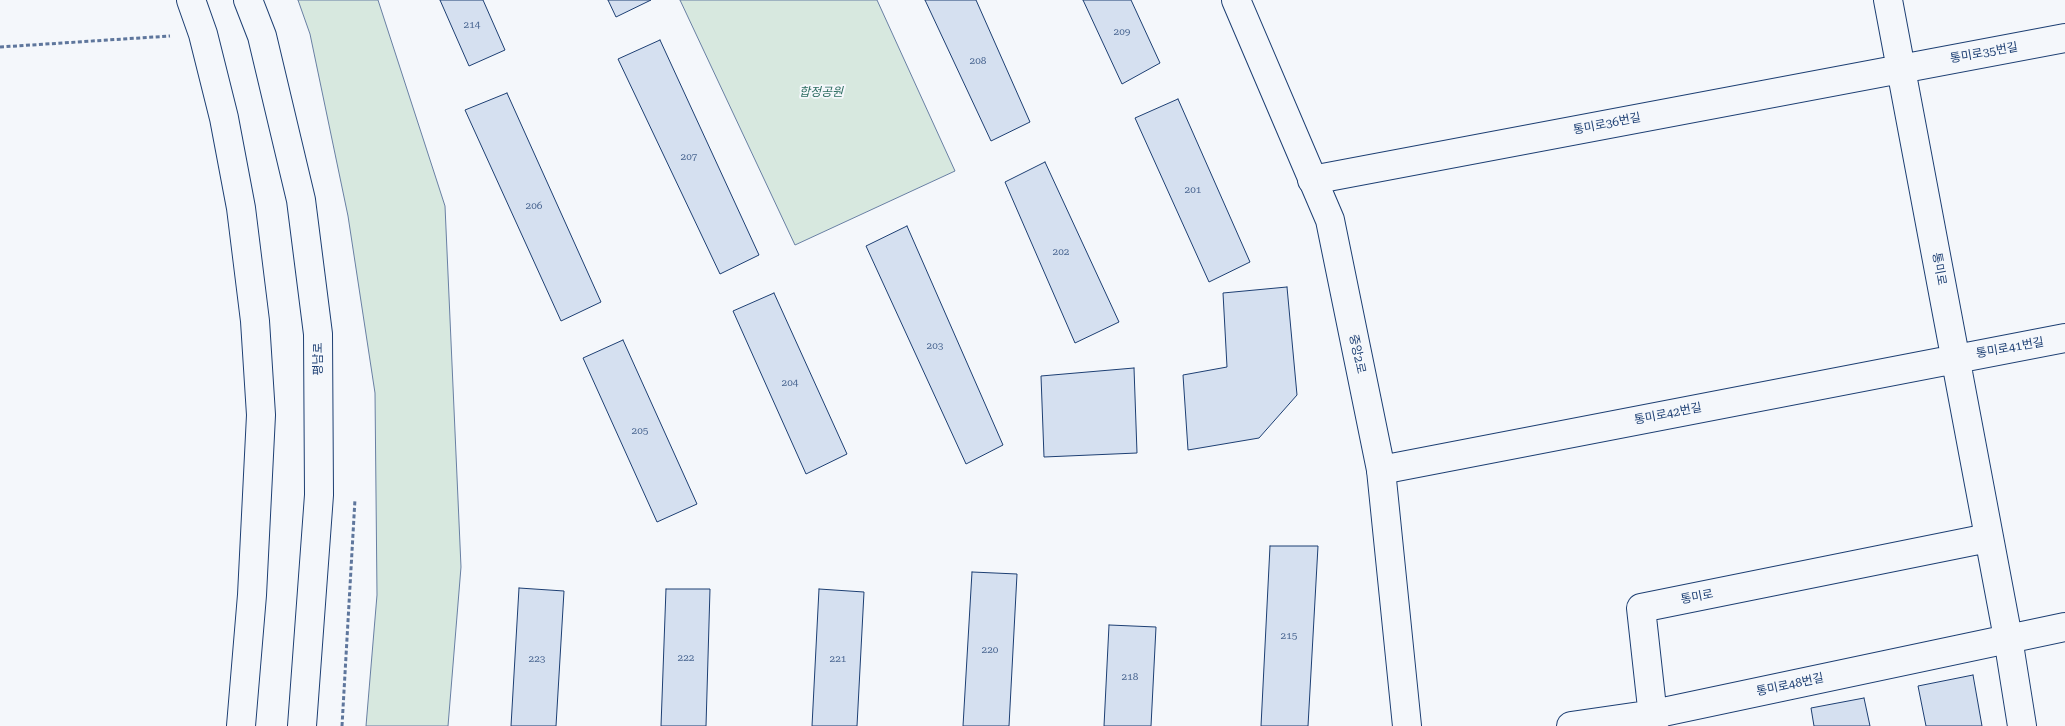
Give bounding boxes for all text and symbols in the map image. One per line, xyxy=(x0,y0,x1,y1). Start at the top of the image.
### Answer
house number: 214 xyxy=(464,19,480,31)
house number: 209 xyxy=(1114,26,1130,38)
street label: 통미로35번길 xyxy=(1949,40,2019,66)
house number: 208 xyxy=(970,55,986,67)
park label: 합정공원 xyxy=(799,85,843,99)
street label: 통미로36번길 xyxy=(1572,110,1642,138)
house number: 207 xyxy=(681,151,697,163)
house number: 201 xyxy=(1185,184,1201,196)
house number: 206 xyxy=(526,200,542,212)
house number: 202 xyxy=(1053,246,1069,258)
street label: 통미로 xyxy=(1929,251,1949,287)
street label: 중앙2로 xyxy=(1346,333,1368,375)
street label: 통미로41번길 xyxy=(1975,335,2045,361)
house number: 203 xyxy=(927,340,943,352)
street label: 평남로 xyxy=(311,342,325,376)
house number: 204 xyxy=(782,377,798,389)
street label: 통미로42번길 xyxy=(1633,400,1703,428)
house number: 205 xyxy=(632,425,648,437)
street label: 통미로 xyxy=(1679,587,1715,607)
house number: 215 xyxy=(1281,630,1297,642)
house number: 220 xyxy=(982,644,998,656)
house number: 222 xyxy=(678,652,694,664)
house number: 223 xyxy=(529,653,545,665)
house number: 221 xyxy=(830,653,846,665)
house number: 218 xyxy=(1122,671,1138,683)
street label: 통미로48번길 xyxy=(1755,671,1825,699)

